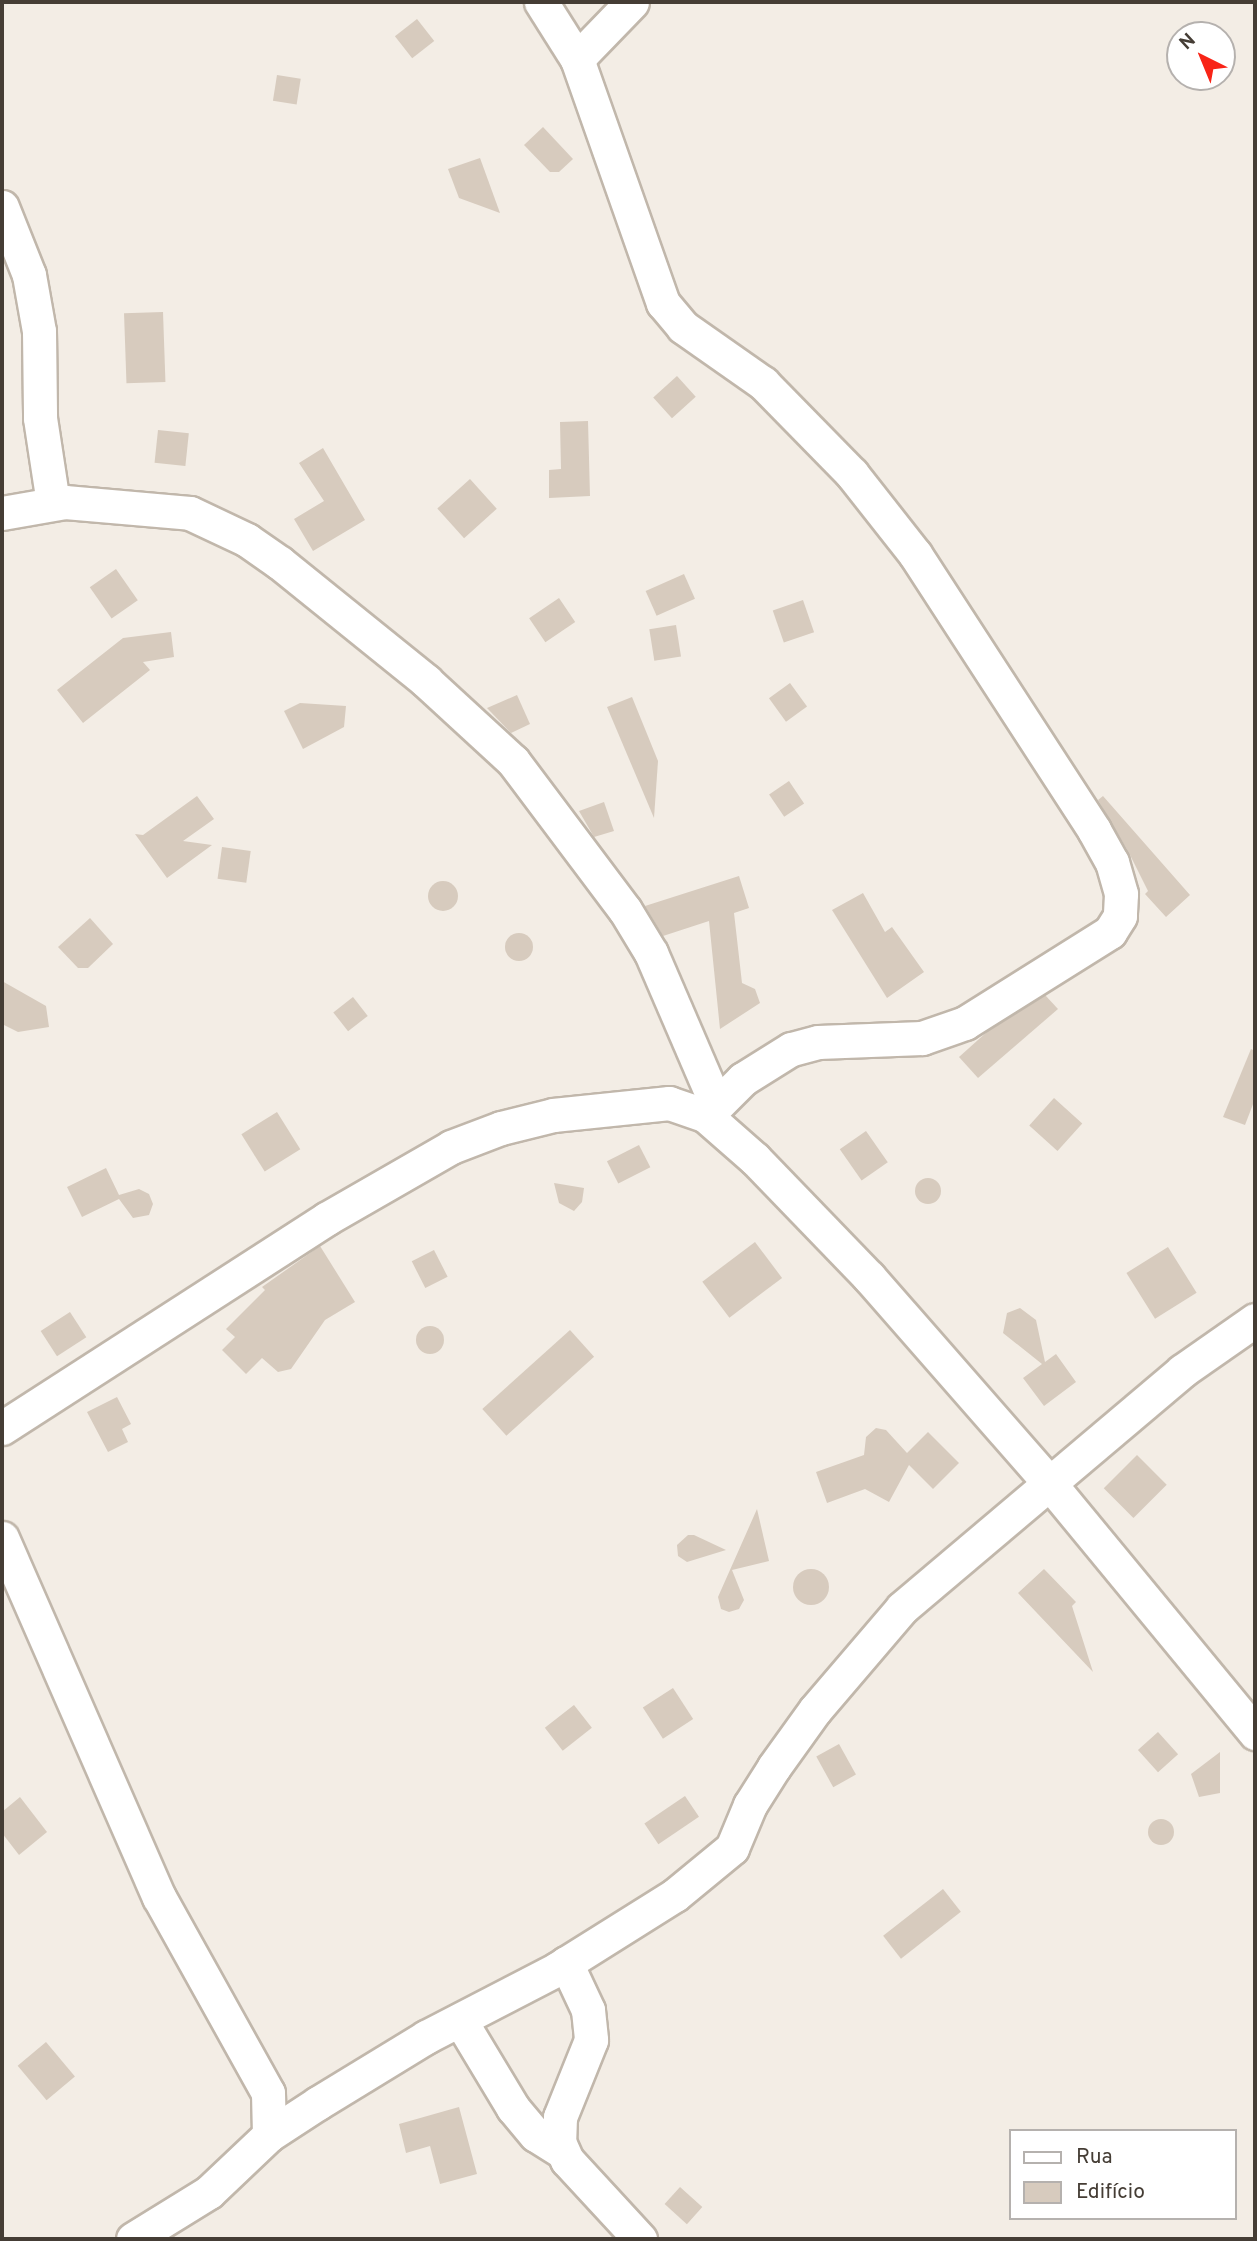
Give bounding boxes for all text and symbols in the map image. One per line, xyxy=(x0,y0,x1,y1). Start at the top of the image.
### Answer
north arrow xyxy=(1166,21,1236,91)
text: N xyxy=(1175,29,1201,56)
legend xyxy=(1009,2129,1236,2220)
text: Rua xyxy=(1076,2144,1113,2171)
text: Edifício xyxy=(1076,2179,1145,2206)

